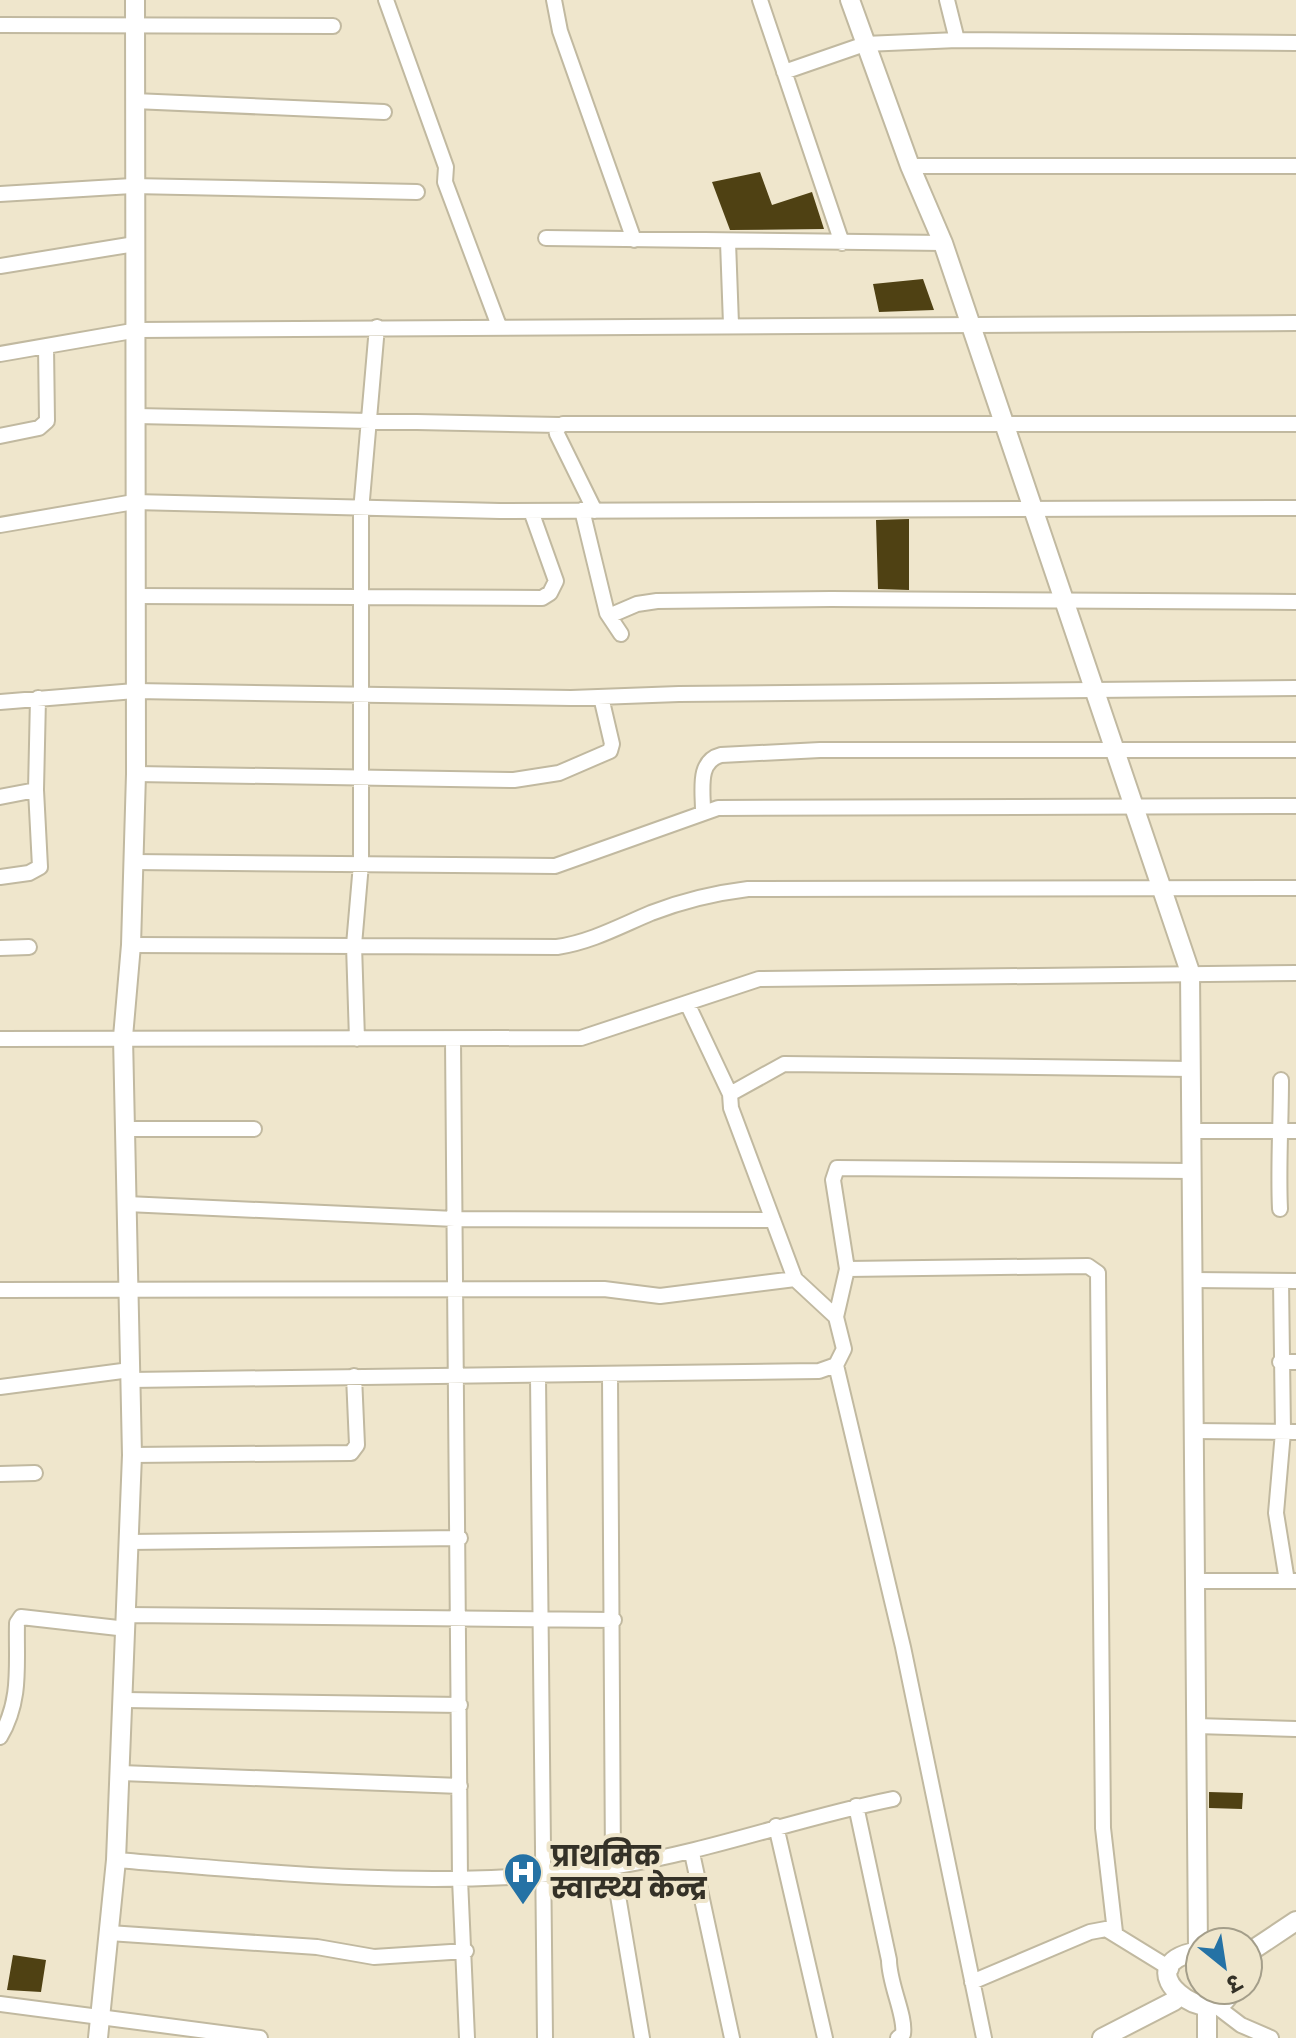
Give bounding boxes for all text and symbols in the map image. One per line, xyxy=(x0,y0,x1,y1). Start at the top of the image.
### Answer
place label: प्राथमिक स्वास्थ्य केन्द्र xyxy=(550,1837,707,1908)
hospital icon: प्राथमिक स्वास्थ्य केन्द्र xyxy=(502,1851,544,1906)
north arrow xyxy=(1184,1926,1264,2006)
text: उ xyxy=(1220,1966,1248,2000)

